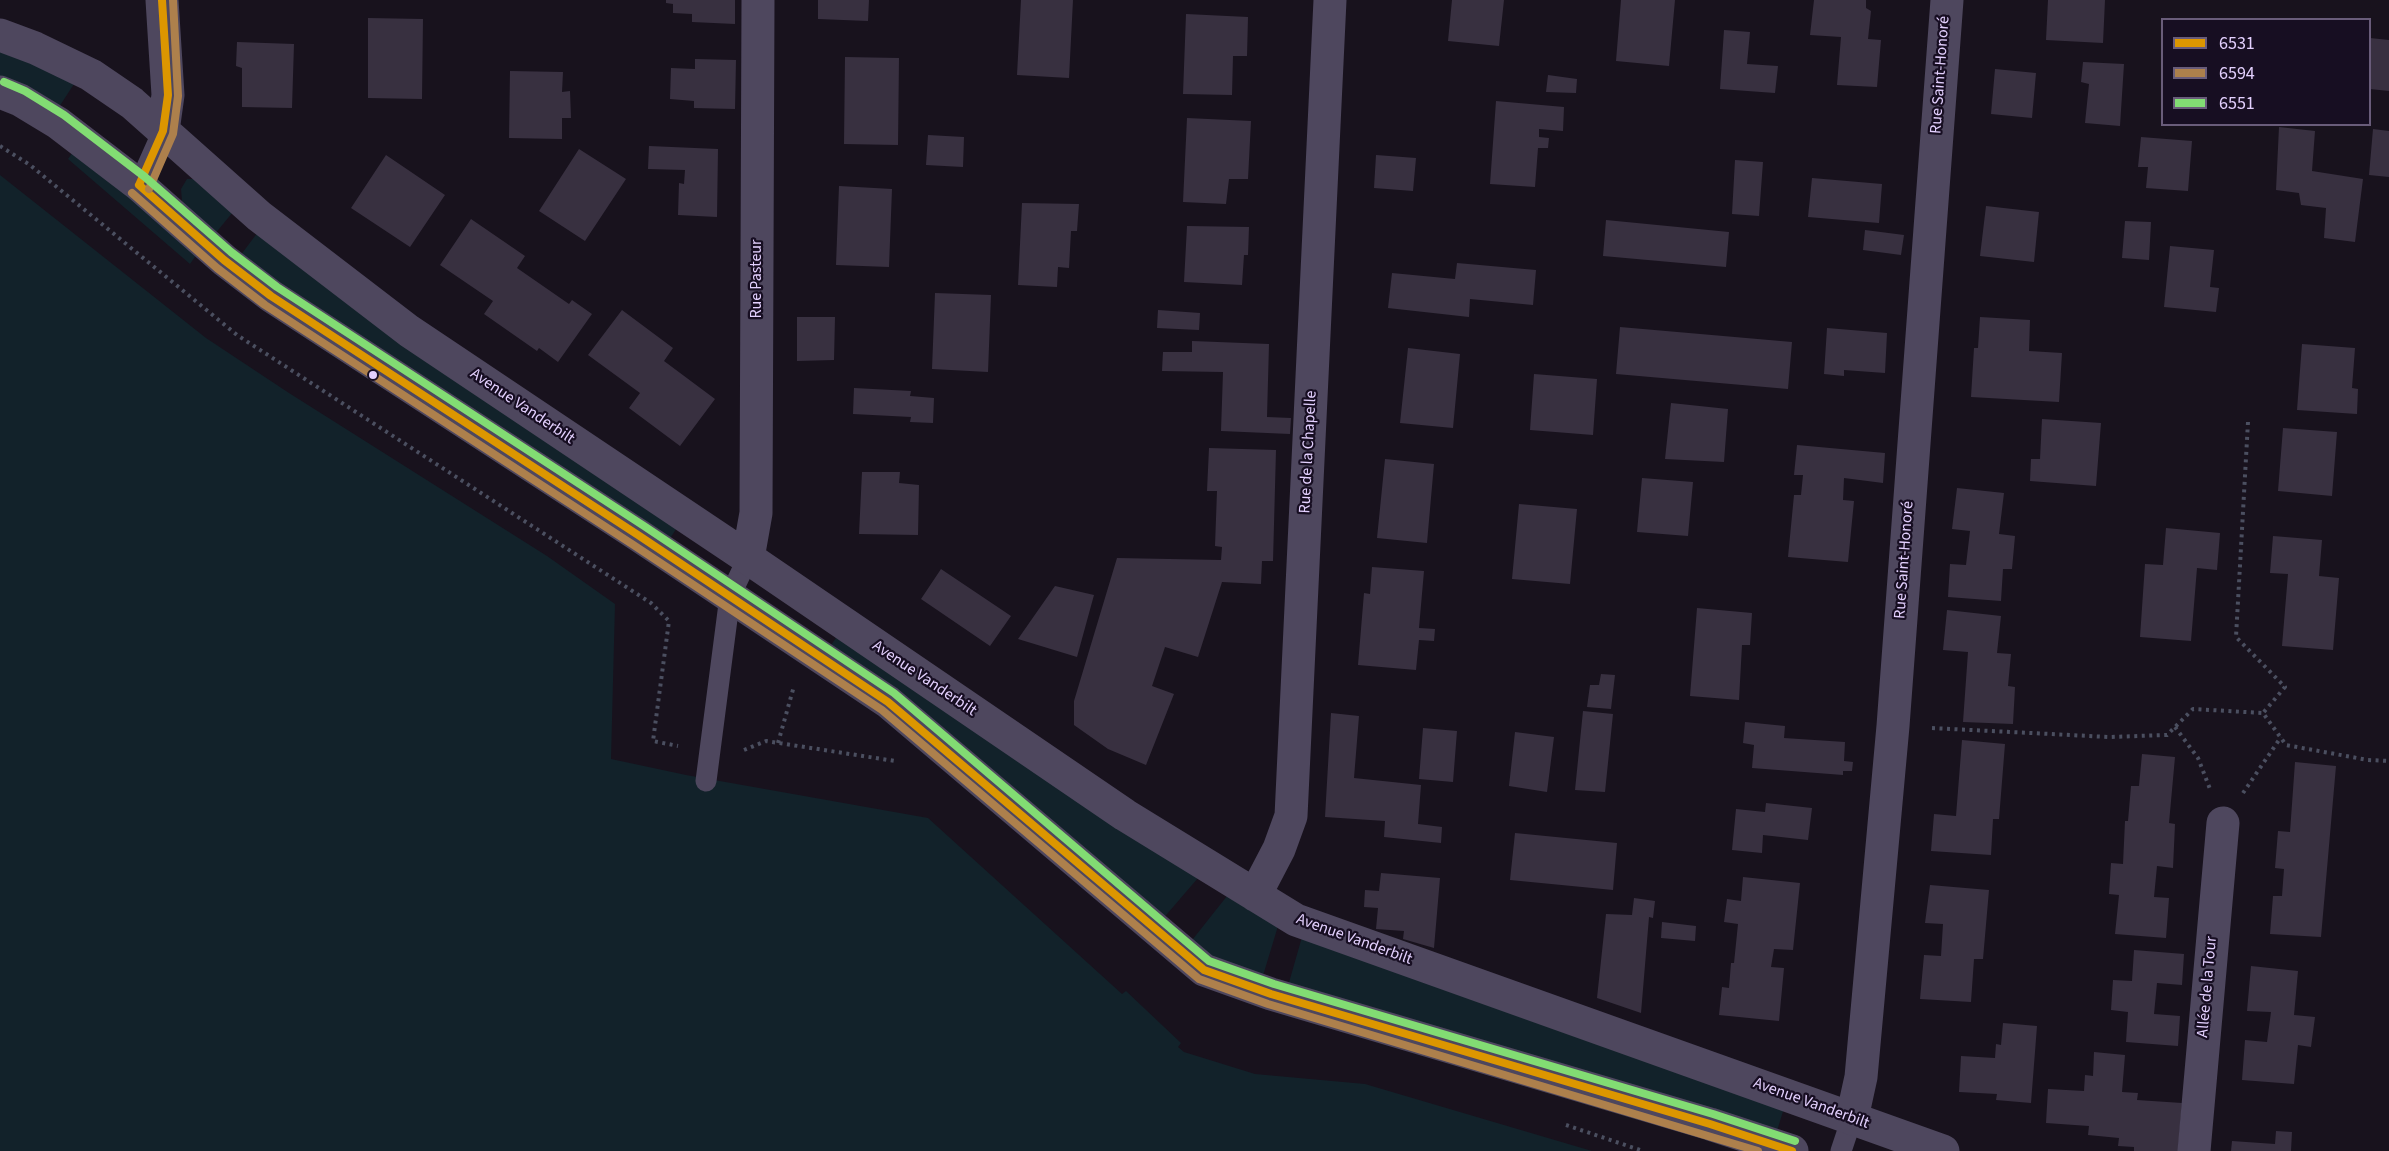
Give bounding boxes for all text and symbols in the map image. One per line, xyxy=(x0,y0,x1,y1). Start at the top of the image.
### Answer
street label: Rue Saint-Honoré xyxy=(1927,15,1955,135)
legend xyxy=(2161,18,2371,126)
text: 6531 xyxy=(2219,31,2255,56)
text: 6594 xyxy=(2219,61,2255,86)
text: 6551 xyxy=(2219,91,2255,116)
street label: Rue Pasteur xyxy=(747,239,767,319)
street label: Avenue Vanderbilt xyxy=(466,365,578,449)
unlabelled marker xyxy=(367,369,379,381)
street label: Rue de la Chapelle xyxy=(1296,390,1322,514)
street label: Rue Saint-Honoré xyxy=(1891,500,1919,620)
street label: Avenue Vanderbilt xyxy=(868,637,980,721)
street label: Avenue Vanderbilt xyxy=(1293,910,1415,970)
street label: Allée de la Tour xyxy=(2194,935,2222,1039)
street label: Avenue Vanderbilt xyxy=(1750,1074,1872,1134)

